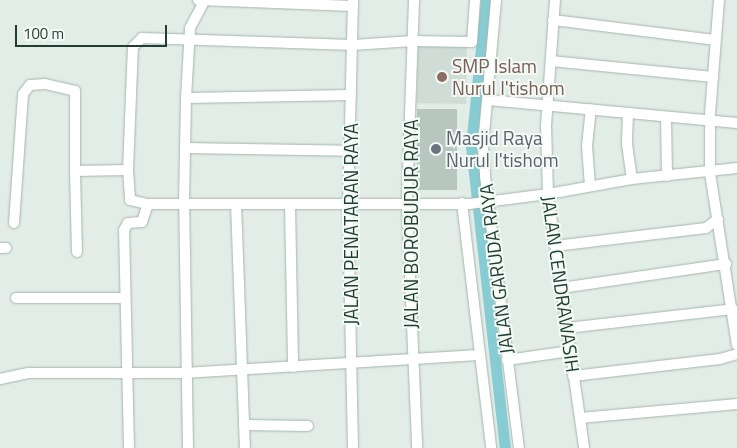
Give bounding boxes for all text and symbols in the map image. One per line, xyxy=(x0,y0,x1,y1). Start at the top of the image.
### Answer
scale bar xyxy=(18,15,170,47)
text: 100 m xyxy=(23,22,64,45)
place label: SMP Islam Nurul I'tishom xyxy=(452,55,565,99)
marker: SMP Islam Nurul I'tishom xyxy=(436,71,448,83)
street label: JALAN BOROBUDUR RAYA xyxy=(400,119,422,329)
street label: JALAN PENATARAN RAYA xyxy=(340,123,362,325)
place label: Masjid Raya Nurul I'tishom xyxy=(446,127,559,171)
marker: Masjid Raya Nurul I'tishom xyxy=(430,143,442,155)
street label: JALAN GARUDA RAYA xyxy=(474,183,518,355)
street label: JALAN CENDRAWASIH xyxy=(537,194,585,374)

